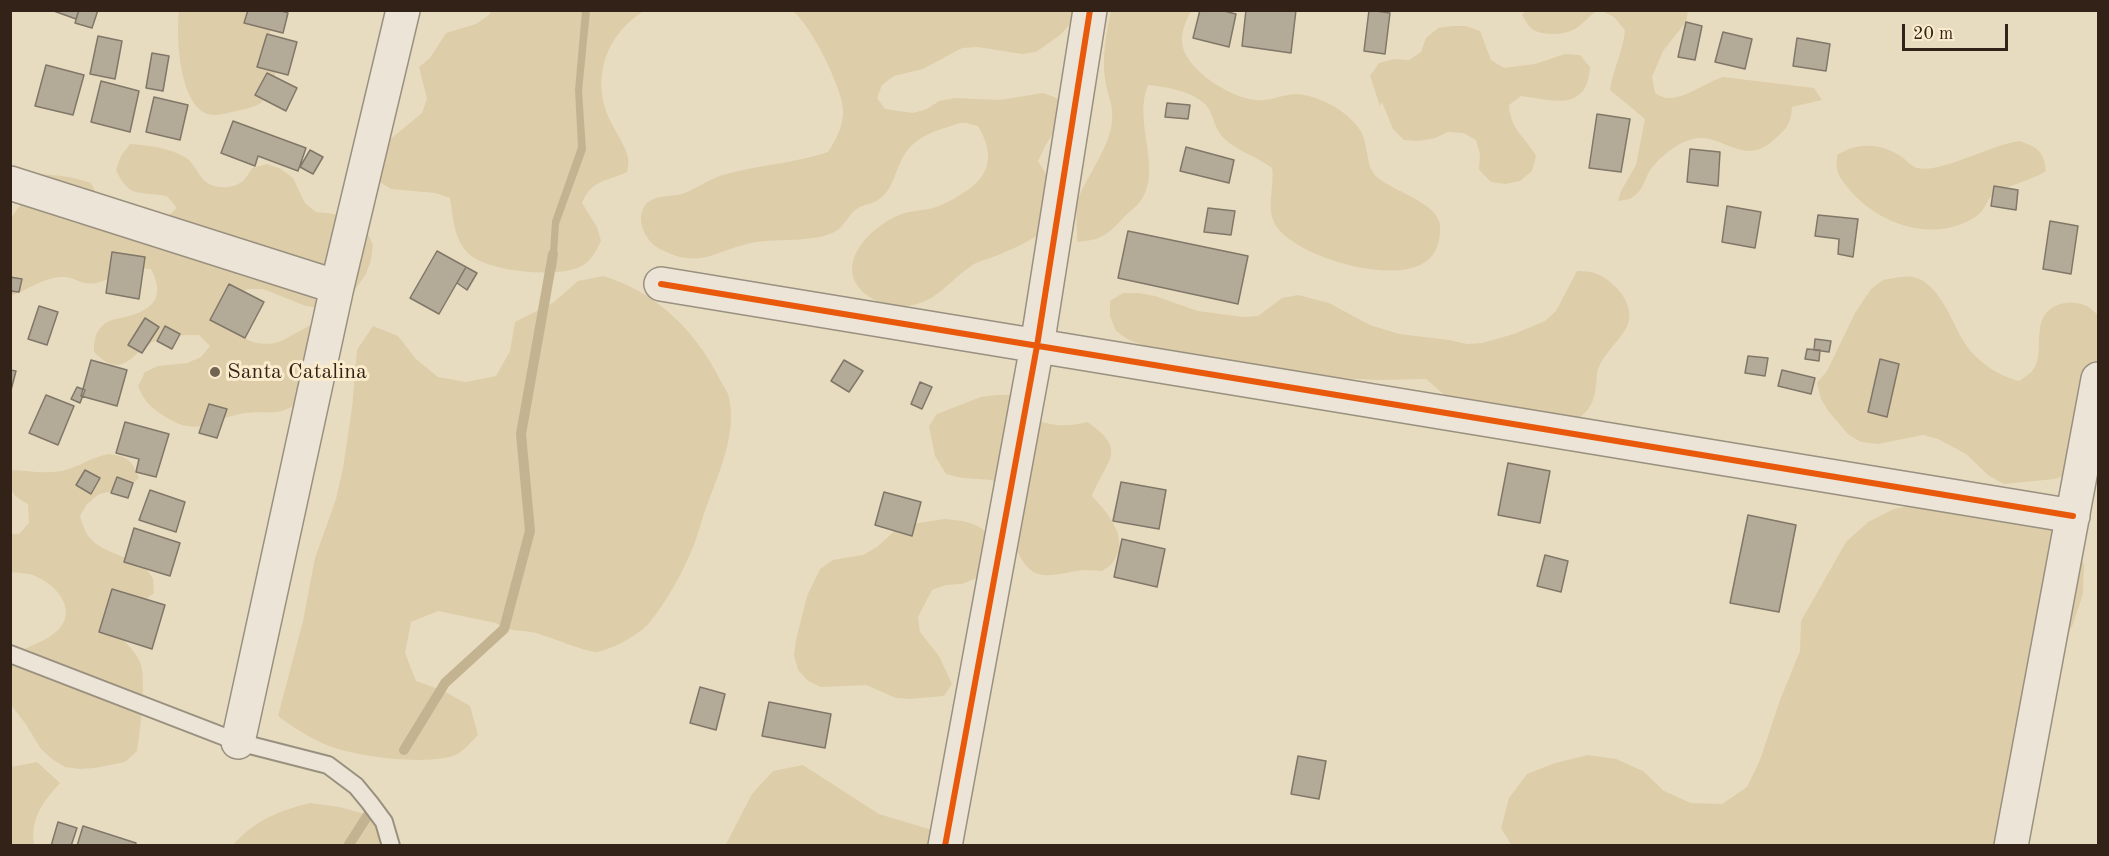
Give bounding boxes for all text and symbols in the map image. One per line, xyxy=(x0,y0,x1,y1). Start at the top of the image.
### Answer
scale bar xyxy=(1905,12,2012,50)
text: 20 m xyxy=(1913,25,1953,43)
place label: Santa Catalina xyxy=(227,359,367,385)
marker: Santa Catalina xyxy=(208,365,222,379)

